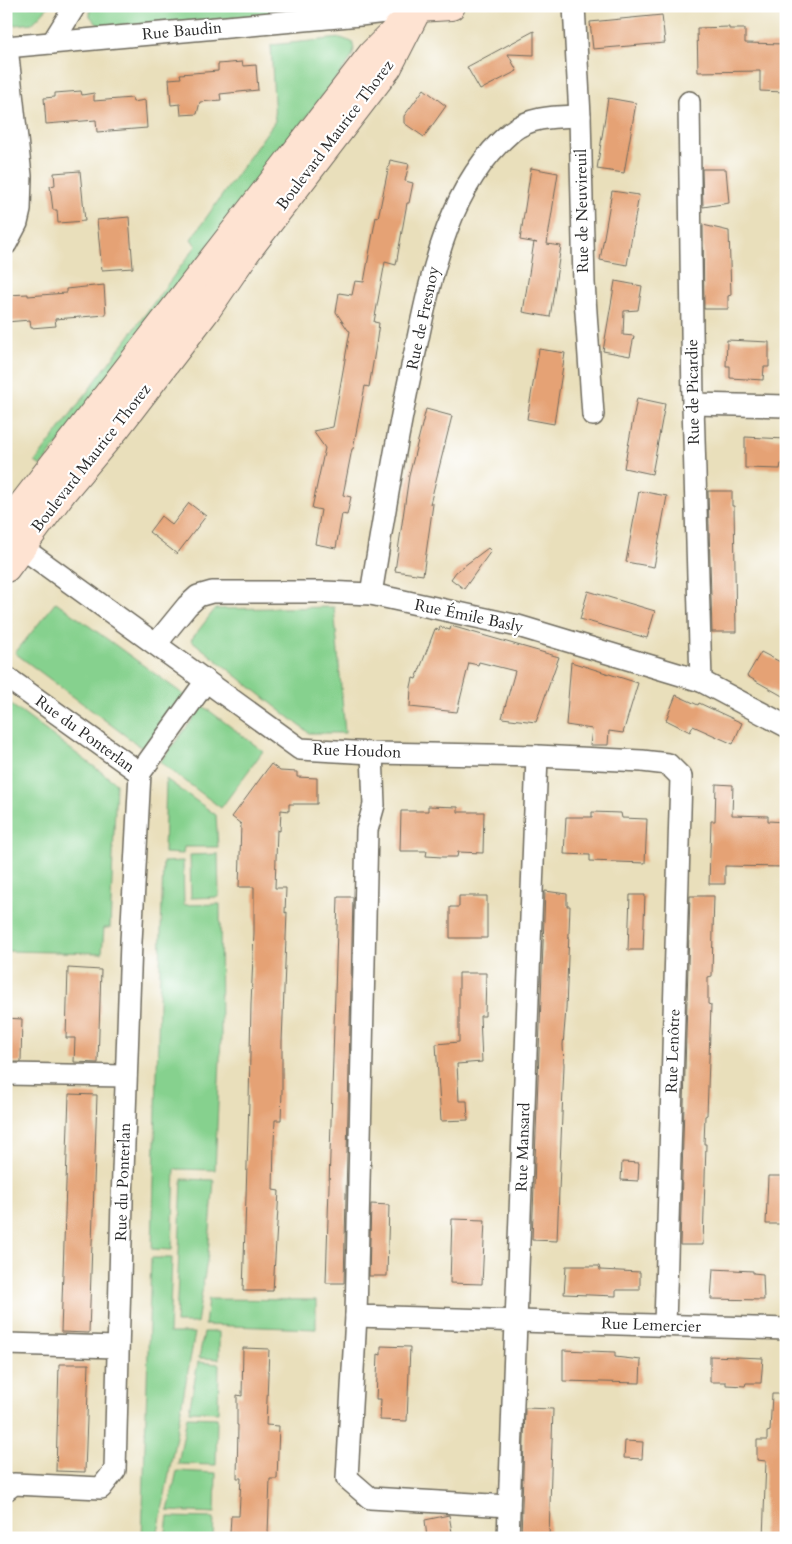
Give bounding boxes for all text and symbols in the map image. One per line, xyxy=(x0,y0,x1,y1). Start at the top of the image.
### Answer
street label: Rue Baudin xyxy=(141,17,223,45)
street label: Boulevard Maurice Thorez xyxy=(271,55,399,215)
street label: Rue de Neuvireuil xyxy=(570,149,594,273)
street label: Rue de Fresnoy xyxy=(401,264,445,372)
street label: Rue de Picardie xyxy=(681,339,705,445)
street label: Boulevard Maurice Thorez xyxy=(26,379,156,537)
street label: Rue Émile Basly xyxy=(413,594,526,638)
street label: Rue du Ponterlan xyxy=(31,690,139,778)
street label: Rue Houdon xyxy=(312,738,402,764)
street label: Rue Lenôtre xyxy=(661,1009,685,1093)
street label: Rue Mansard xyxy=(510,1102,536,1192)
street label: Rue du Ponterlan xyxy=(110,1122,136,1242)
street label: Rue Lemercier xyxy=(601,1312,701,1338)

